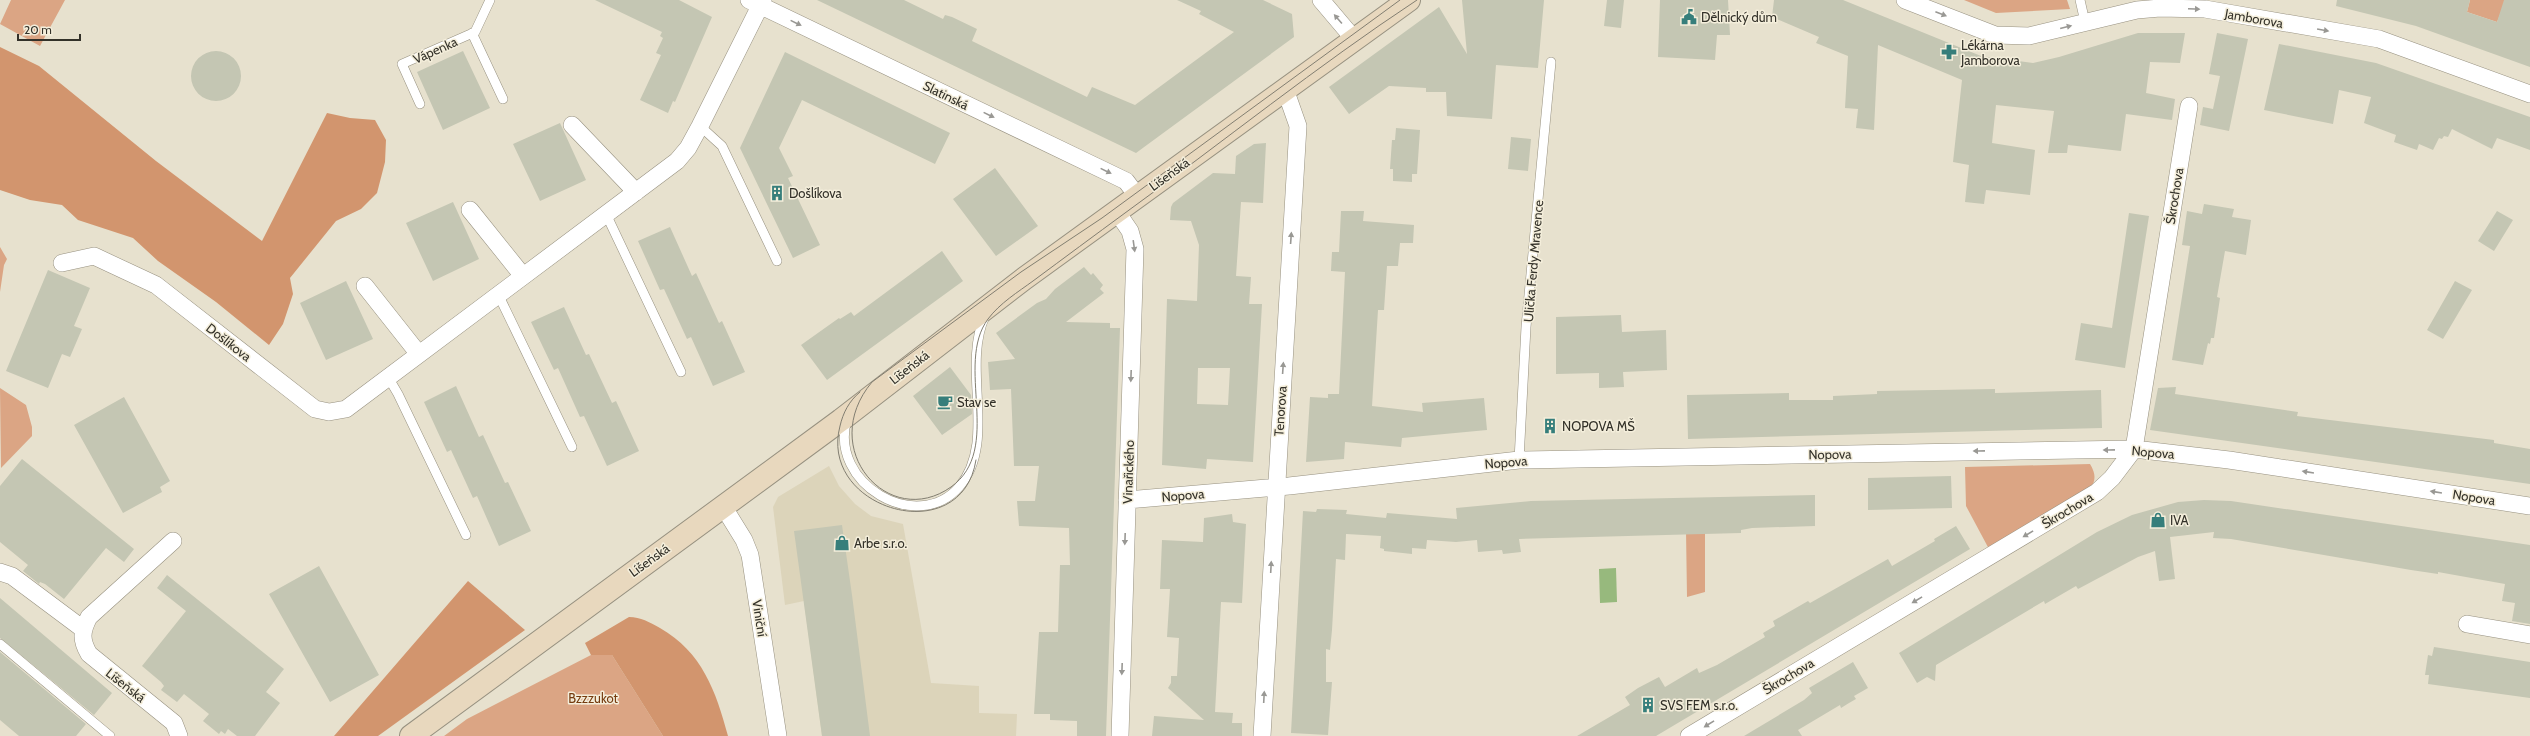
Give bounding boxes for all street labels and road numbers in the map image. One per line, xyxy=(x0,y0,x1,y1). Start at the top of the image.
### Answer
street label: Jamborova xyxy=(2223,5,2285,31)
street label: Vápenka xyxy=(410,33,460,67)
street label: Slatinská xyxy=(921,77,972,113)
street label: Líšeňská xyxy=(1146,154,1193,194)
street label: Škrochova xyxy=(2161,166,2186,225)
street label: Ulička Ferdy Mravence xyxy=(1520,199,1546,323)
street label: Došlíkova xyxy=(203,319,255,365)
street label: Líšeňská xyxy=(886,346,933,387)
street label: Tenorova xyxy=(1270,384,1290,437)
street label: Vinařického xyxy=(1119,440,1137,504)
street label: Nopova xyxy=(2131,442,2176,462)
street label: Nopova xyxy=(1808,446,1852,462)
street label: Nopova xyxy=(1484,452,1529,472)
street label: Nopova xyxy=(1161,485,1206,505)
street label: Nopova xyxy=(2452,486,2497,508)
street label: Škrochova xyxy=(2038,487,2096,532)
street label: Líšeňská xyxy=(626,540,673,580)
street label: Viniční xyxy=(749,598,771,638)
street label: Škrochova xyxy=(1759,653,1817,698)
street label: Líšeňská xyxy=(103,665,150,706)

